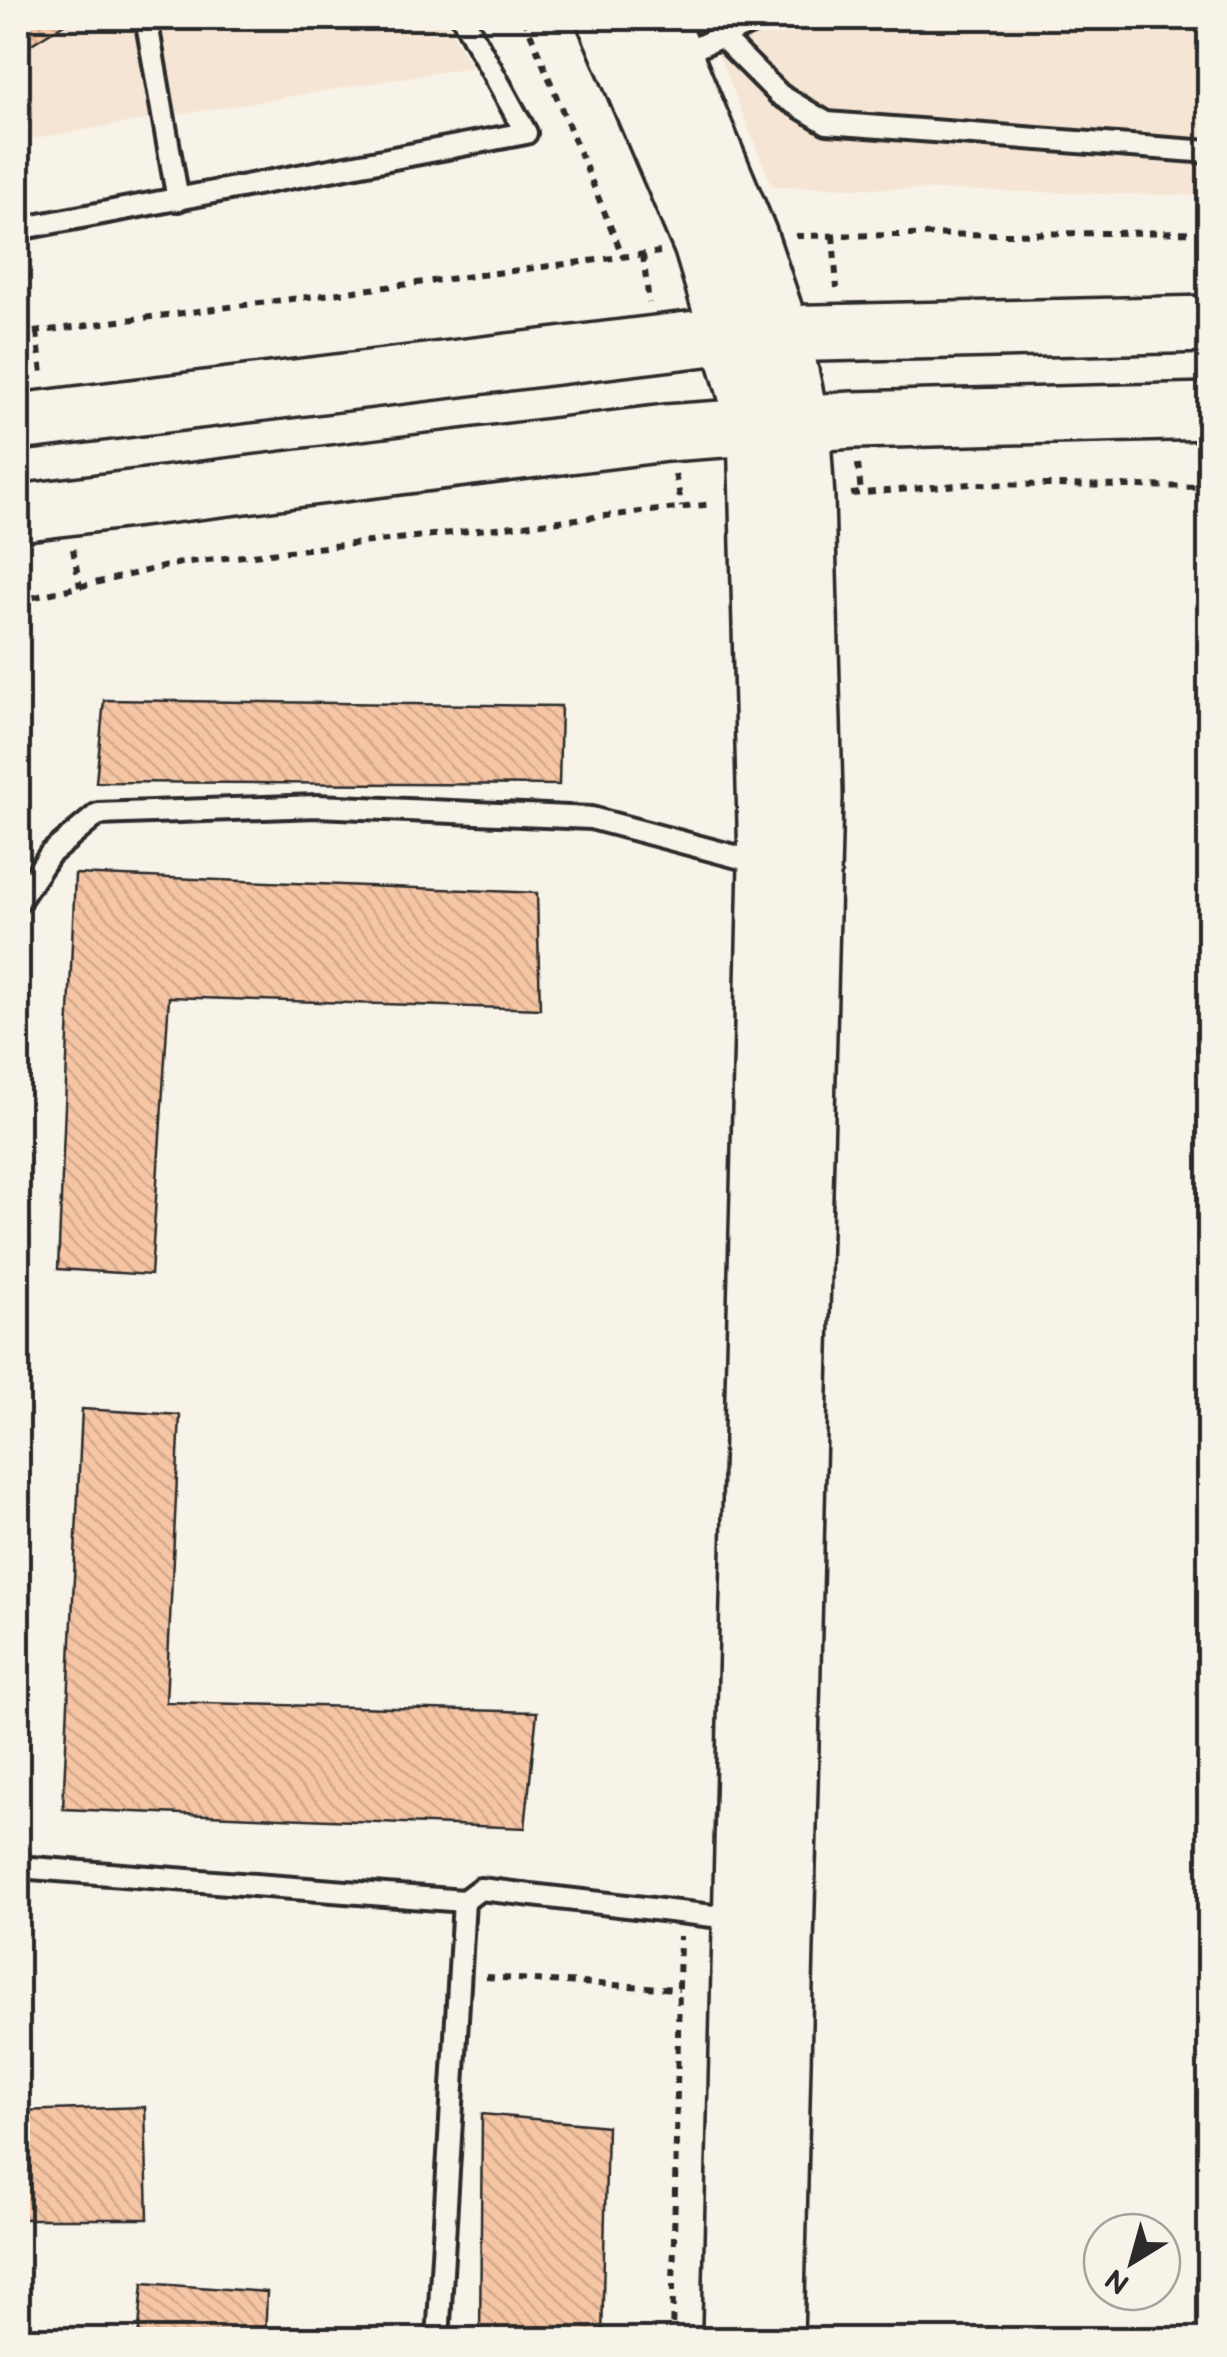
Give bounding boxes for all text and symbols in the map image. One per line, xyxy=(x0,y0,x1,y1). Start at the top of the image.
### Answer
north arrow xyxy=(1082,2212,1182,2312)
text: N xyxy=(1100,2261,1136,2300)

